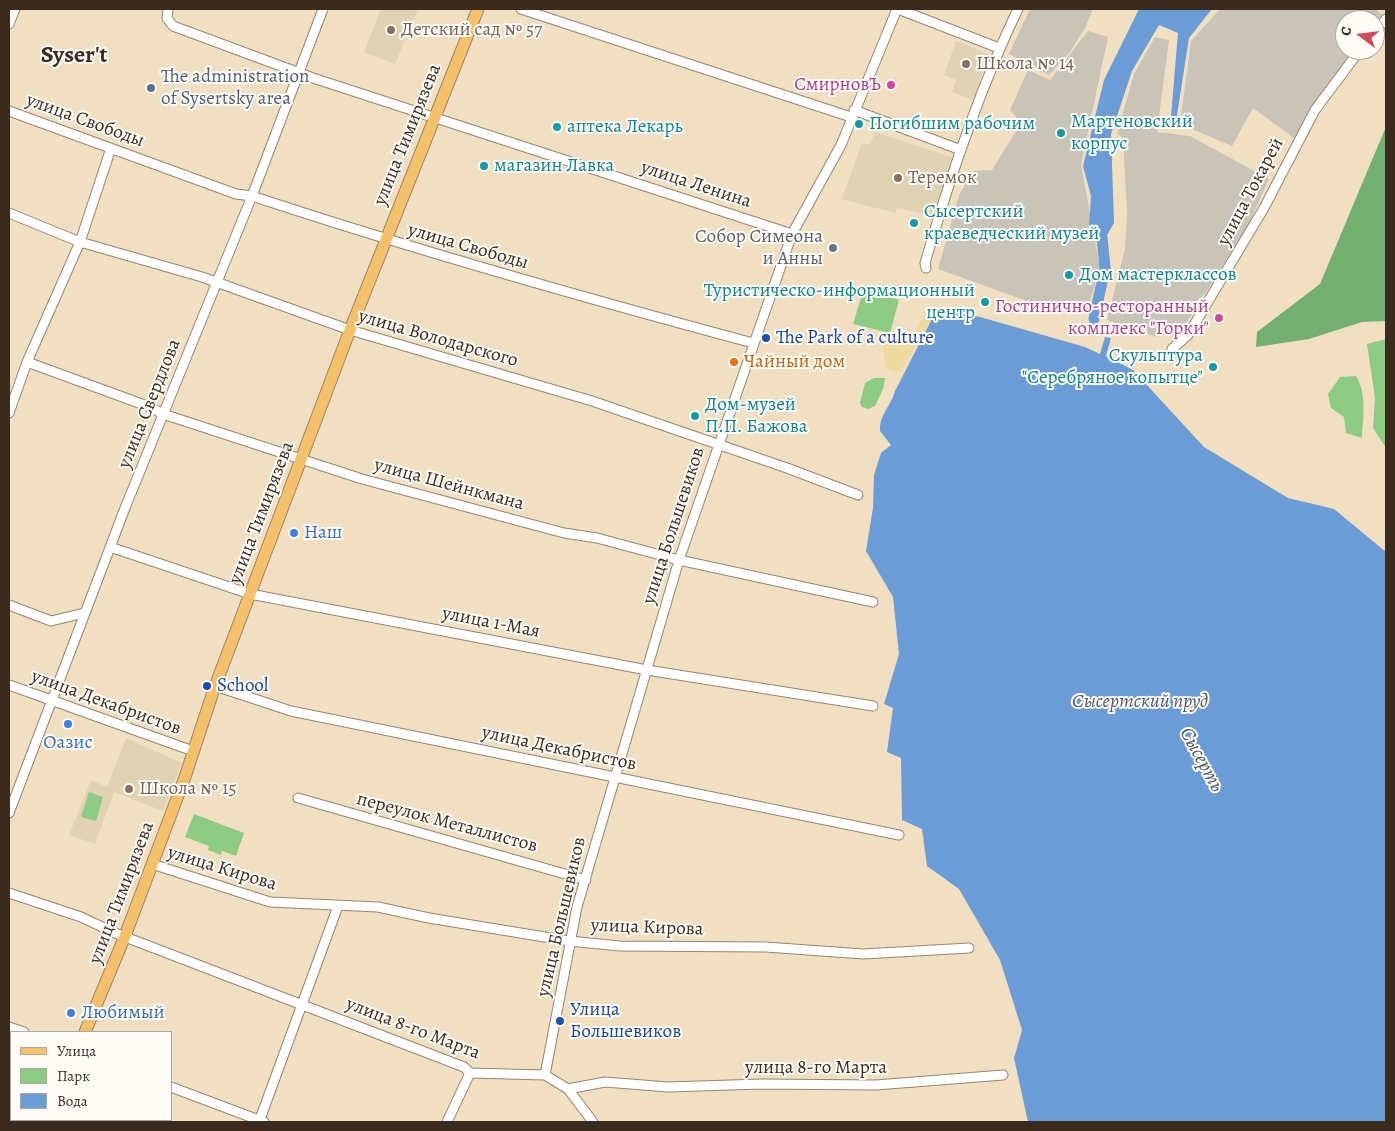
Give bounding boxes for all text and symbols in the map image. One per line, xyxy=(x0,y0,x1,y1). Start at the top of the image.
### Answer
north arrow xyxy=(1335,10,1385,60)
place label: Детский сад № 57 xyxy=(401,19,542,41)
marker: Детский сад № 57 xyxy=(385,24,397,36)
text: С xyxy=(1336,25,1356,38)
district label: Syser't xyxy=(41,42,107,70)
place label: Школа № 14 xyxy=(976,53,1074,75)
marker: Школа № 14 xyxy=(960,58,972,70)
street label: улица Тимирязева xyxy=(369,61,447,209)
place label: The administration of Sysertsky area xyxy=(161,66,309,110)
place label: СмирновЪ xyxy=(794,74,881,96)
marker: СмирновЪ xyxy=(885,79,897,91)
marker: The administration of Sysertsky area xyxy=(145,82,157,94)
street label: улица Свободы xyxy=(23,89,147,153)
place label: Мартеновский корпус xyxy=(1071,111,1193,155)
place label: Погибшим рабочим xyxy=(869,113,1035,135)
place label: аптека Лекарь xyxy=(567,116,683,138)
marker: Погибшим рабочим xyxy=(853,118,865,130)
marker: аптека Лекарь xyxy=(551,121,563,133)
marker: Мартеновский корпус xyxy=(1055,127,1067,139)
street label: улица Токарей xyxy=(1213,134,1289,250)
place label: магазин Лавка xyxy=(494,155,614,177)
street label: улица Ленина xyxy=(638,156,754,214)
marker: магазин Лавка xyxy=(478,160,490,172)
place label: Теремок xyxy=(908,167,977,189)
marker: Теремок xyxy=(892,172,904,184)
place label: Сысертский краеведческий музей xyxy=(924,201,1099,245)
marker: Сысертский краеведческий музей xyxy=(908,217,920,229)
street label: улица Свободы xyxy=(405,219,531,275)
place label: Собор Симеона и Анны xyxy=(695,226,823,270)
marker: Собор Симеона и Анны xyxy=(827,242,839,254)
place label: Дом мастерклассов xyxy=(1079,264,1237,286)
marker: Дом мастерклассов xyxy=(1063,269,1075,281)
place label: Туристическо-информационный центр xyxy=(704,280,975,324)
marker: Туристическо-информационный центр xyxy=(979,296,991,308)
place label: Гостинично-ресторанный комплекс "Горки" xyxy=(995,296,1209,340)
street label: улица Володарского xyxy=(356,305,520,373)
marker: Гостинично-ресторанный комплекс "Горки" xyxy=(1213,312,1225,324)
place label: The Park of a culture xyxy=(776,327,934,349)
marker: The Park of a culture xyxy=(760,332,772,344)
street label: улица Свердлова xyxy=(114,336,186,472)
place label: Скульптура "Серебряное копытце" xyxy=(1022,345,1203,389)
place label: Чайный дом xyxy=(744,351,845,373)
marker: Чайный дом xyxy=(728,356,740,368)
marker: Скульптура "Серебряное копытце" xyxy=(1207,361,1219,373)
place label: Дом-музей П.П. Бажова xyxy=(705,394,808,438)
marker: Дом-музей П.П. Бажова xyxy=(689,410,701,422)
street label: улица Тимирязева xyxy=(224,439,300,587)
street label: улица Большевиков xyxy=(638,445,710,607)
street label: улица Шейнкмана xyxy=(372,454,526,516)
place label: Наш xyxy=(304,522,342,544)
marker: Наш xyxy=(288,527,300,539)
street label: улица 1-Мая xyxy=(440,602,542,644)
street label: улица Декабристов xyxy=(28,665,184,741)
place label: School xyxy=(217,675,268,697)
marker: School xyxy=(201,680,213,692)
water label: Сысертский пруд xyxy=(1072,690,1208,714)
marker: Оазис xyxy=(62,718,74,730)
street label: улица Декабристов xyxy=(479,721,639,777)
water label: Сысерть xyxy=(1174,724,1228,796)
place label: Оазис xyxy=(43,732,93,754)
place label: Школа № 15 xyxy=(139,778,237,800)
marker: Школа № 15 xyxy=(123,783,135,795)
street label: переулок Металлистов xyxy=(354,788,540,858)
street label: улица Тимирязева xyxy=(84,819,160,967)
street label: улица Большевиков xyxy=(533,835,591,999)
street label: улица Кирова xyxy=(165,842,279,896)
street label: улица Кирова xyxy=(590,915,704,941)
street label: улица 8-го Марта xyxy=(343,993,483,1065)
place label: Улица Большевиков xyxy=(570,999,681,1043)
place label: Любимый xyxy=(81,1002,165,1024)
marker: Любимый xyxy=(65,1007,77,1019)
marker: Улица Большевиков xyxy=(554,1015,566,1027)
legend xyxy=(10,1031,172,1121)
text: Улица xyxy=(57,1041,96,1061)
street label: улица 8-го Марта xyxy=(745,1057,887,1079)
text: Парк xyxy=(57,1066,90,1086)
text: Вода xyxy=(57,1091,88,1111)

